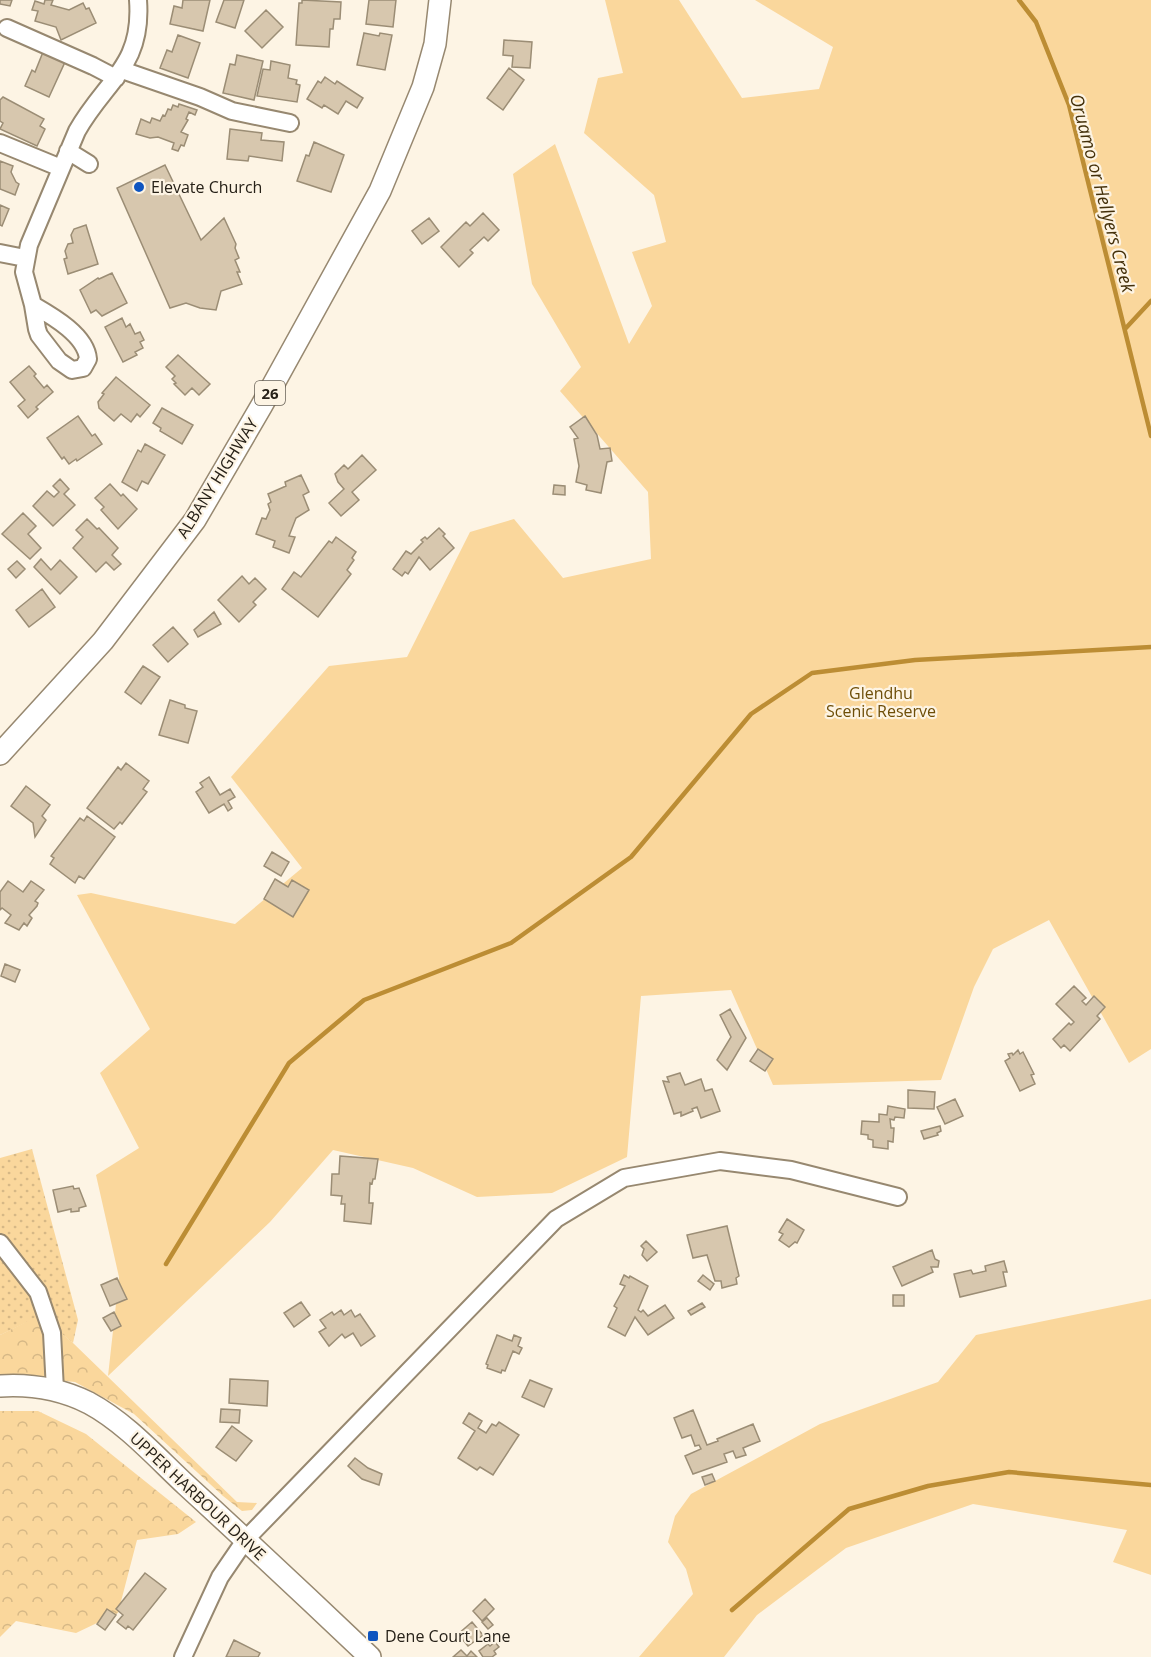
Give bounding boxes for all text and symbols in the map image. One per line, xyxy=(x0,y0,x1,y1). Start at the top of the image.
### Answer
water label: Oruamo or Hellyers Creek xyxy=(1065,91,1141,296)
place label: Elevate Church xyxy=(151,176,262,198)
marker: Elevate Church xyxy=(132,180,146,194)
road number: 26 xyxy=(255,381,285,405)
street label: ALBANY HIGHWAY xyxy=(171,414,263,542)
park label: Glendhu Scenic Reserve xyxy=(826,682,936,722)
street label: UPPER HARBOUR DRIVE xyxy=(125,1427,271,1565)
place label: Dene Court Lane xyxy=(385,1625,511,1647)
marker: Dene Court Lane xyxy=(366,1629,380,1643)

